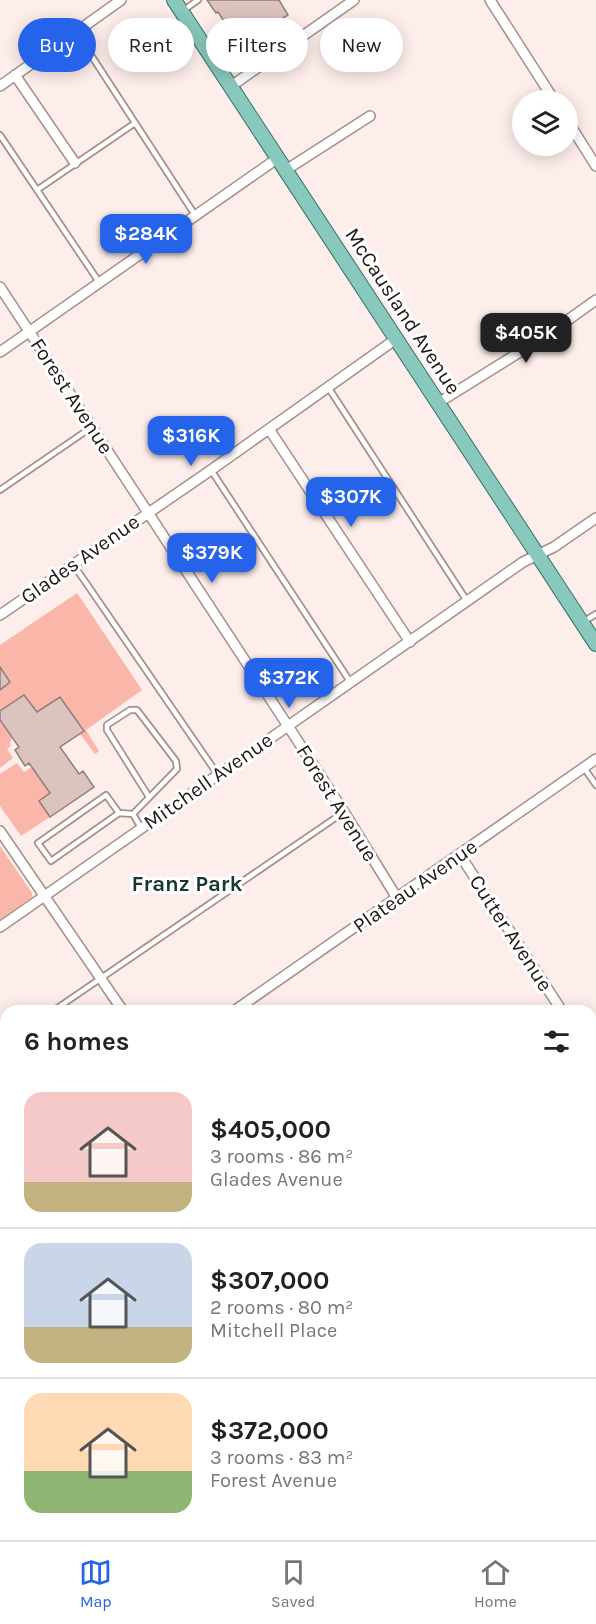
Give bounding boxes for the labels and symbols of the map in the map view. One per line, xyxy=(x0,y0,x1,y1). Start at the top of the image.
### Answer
pin: $284K xyxy=(104,214,188,265)
street label: McCausland Avenue xyxy=(340,223,466,399)
pin: $405K xyxy=(484,313,568,364)
street label: Forest Avenue xyxy=(26,334,118,458)
pin: $316K xyxy=(149,416,233,467)
pin: $307K xyxy=(309,477,393,528)
street label: Glades Avenue xyxy=(16,509,144,609)
pin: $379K xyxy=(170,533,254,584)
pin: $372K xyxy=(247,658,331,709)
street label: Mitchell Avenue xyxy=(139,728,277,834)
street label: Forest Avenue xyxy=(292,740,382,866)
street label: Plateau Avenue xyxy=(348,834,482,938)
street label: Cutter Avenue xyxy=(464,870,558,996)
district label: Franz Park xyxy=(132,871,242,897)

